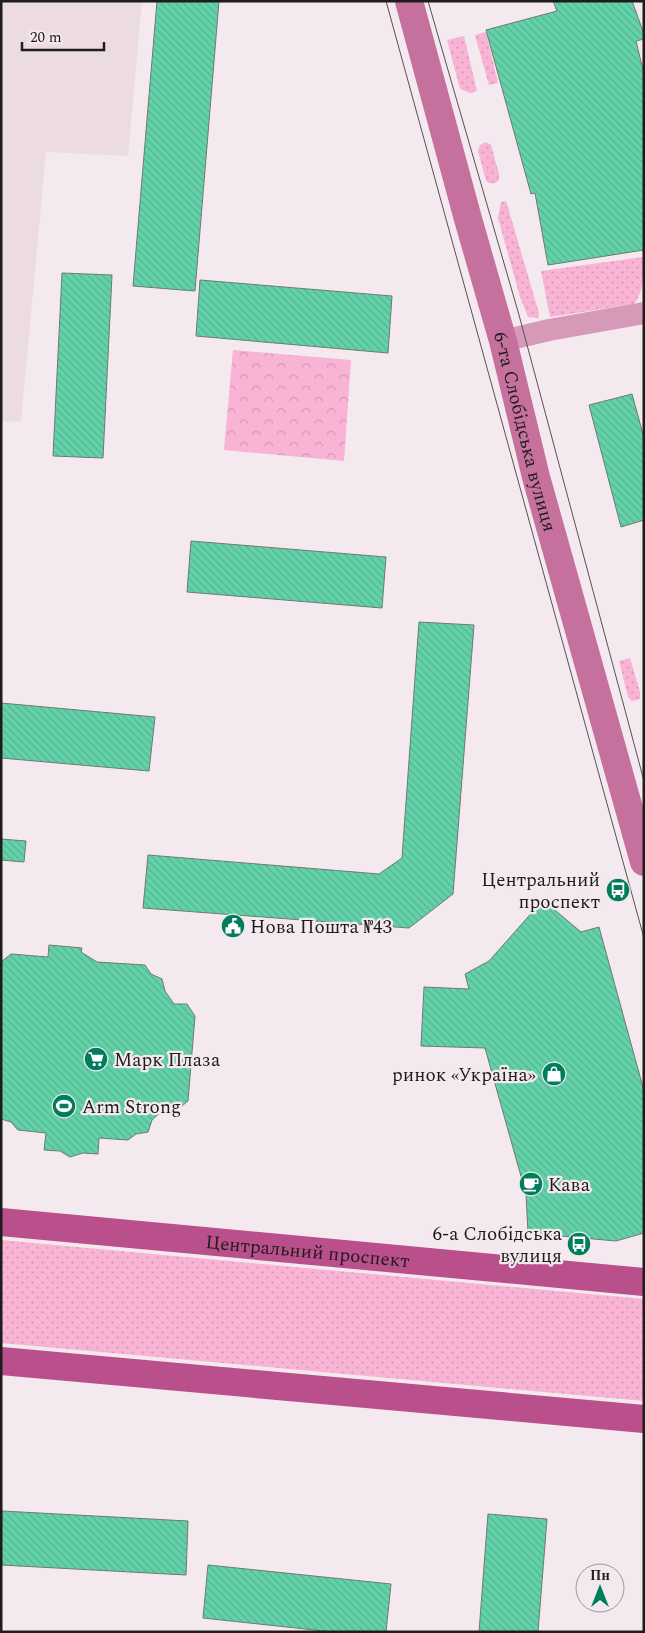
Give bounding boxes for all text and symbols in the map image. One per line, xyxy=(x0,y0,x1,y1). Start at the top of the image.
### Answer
scale bar xyxy=(22,20,105,52)
text: 20 m xyxy=(30,26,62,49)
street label: 6-та Слобідська вулиця xyxy=(485,328,564,535)
place label: Центральний проспект xyxy=(481,866,600,917)
bus stop icon: Центральний проспект xyxy=(605,877,631,903)
public building icon: Нова Пошта №43 xyxy=(220,913,246,939)
place label: Нова Пошта №43 xyxy=(250,913,392,942)
supermarket icon: Марк Плаза xyxy=(83,1046,109,1072)
place label: Марк Плаза xyxy=(114,1046,221,1075)
place label: ринок «Україна» xyxy=(392,1061,536,1090)
shop icon: ринок «Україна» xyxy=(541,1061,567,1087)
sports icon: Arm Strong xyxy=(51,1093,77,1119)
place label: Arm Strong xyxy=(82,1093,181,1122)
cafe icon: Кава xyxy=(518,1171,544,1197)
place label: Кава xyxy=(548,1171,591,1200)
place label: 6-а Слобідська вулиця xyxy=(433,1220,563,1271)
street label: Центральний проспект xyxy=(204,1228,411,1276)
bus stop icon: 6-а Слобідська вулиця xyxy=(566,1231,592,1257)
north arrow xyxy=(575,1563,625,1613)
text: Пн xyxy=(590,1565,610,1586)

